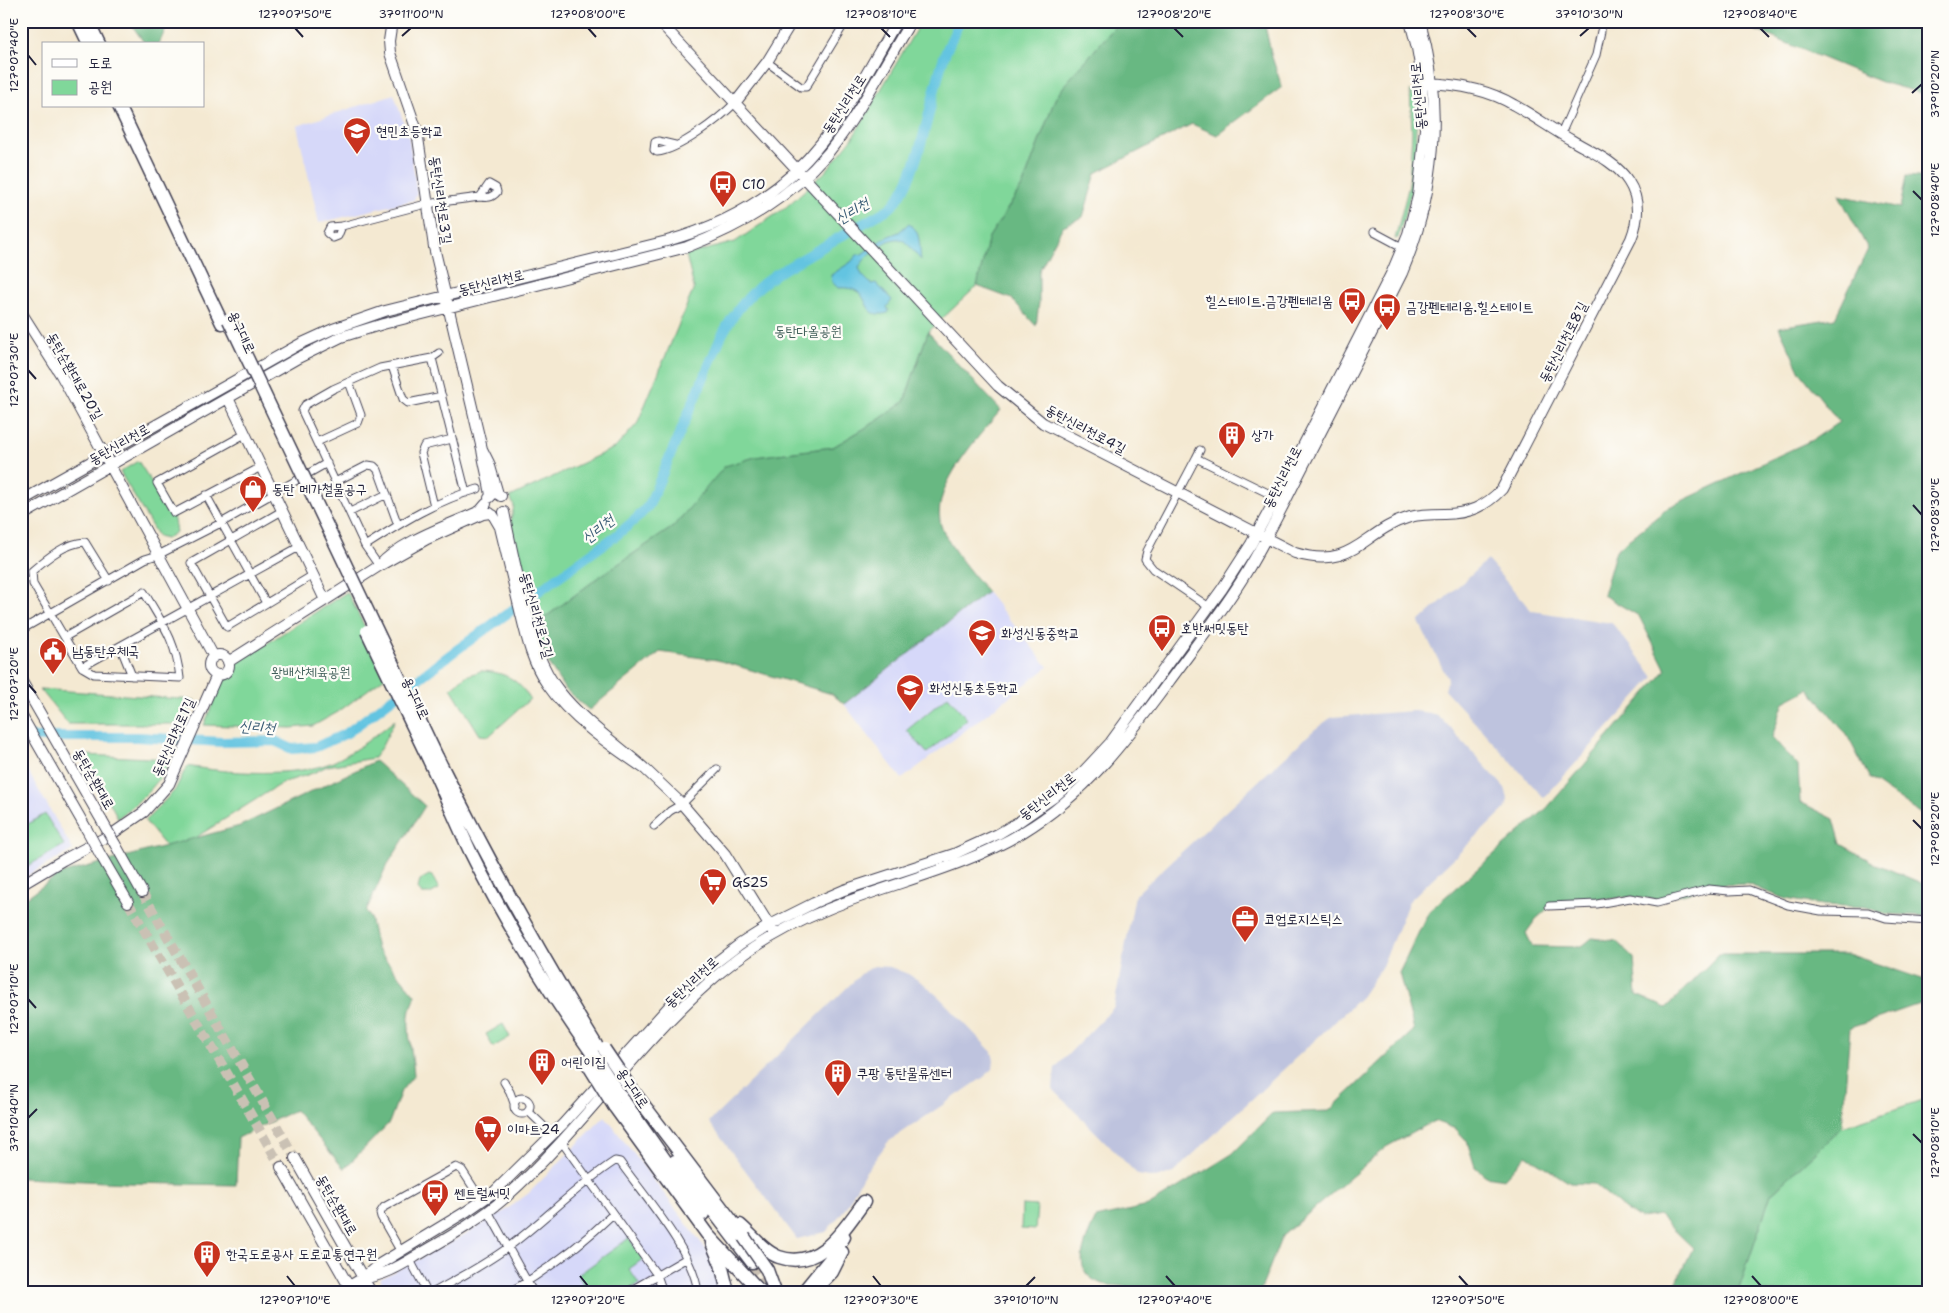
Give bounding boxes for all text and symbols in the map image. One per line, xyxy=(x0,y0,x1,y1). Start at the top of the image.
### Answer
text: 127°07'50"E xyxy=(258,6,332,22)
text: 37°11'00"N xyxy=(378,6,444,22)
text: 127°08'00"E xyxy=(551,6,625,22)
text: 127°08'10"E xyxy=(845,6,917,22)
text: 127°08'20"E xyxy=(1137,6,1211,22)
text: 127°08'30"E xyxy=(1430,6,1504,22)
text: 37°10'30"N xyxy=(1555,6,1623,22)
text: 127°08'40"E xyxy=(1723,6,1797,22)
text: 127°07'40"E xyxy=(6,18,22,92)
legend xyxy=(42,42,205,108)
text: 37°10'20"N xyxy=(1927,50,1943,118)
text: 도로 xyxy=(88,53,112,73)
street label: 동탄신리천로 xyxy=(1406,62,1430,130)
street label: 동탄신리천로 xyxy=(818,71,870,137)
text: 공원 xyxy=(88,77,112,97)
school or university icon: 현민초등학교 xyxy=(342,116,372,155)
place label: 현민초등학교 xyxy=(376,122,444,140)
street label: 동탄신리천로3길 xyxy=(426,155,456,246)
text: 127°08'40"E xyxy=(1927,163,1943,237)
bus stop icon: C10 xyxy=(708,169,738,208)
place label: C10 xyxy=(742,175,765,193)
water label: 신리천 xyxy=(831,192,874,229)
street label: 동탄신리천로 xyxy=(456,265,526,299)
bus stop icon: 힐스테이트.금강펜테리움 xyxy=(1337,286,1367,325)
place label: 힐스테이트.금강펜테리움 xyxy=(1205,292,1333,310)
bus stop icon: 금강펜테리움.힐스테이트 xyxy=(1372,292,1402,331)
place label: 금강펜테리움.힐스테이트 xyxy=(1406,298,1534,316)
street label: 동탄신리천로8길 xyxy=(1535,298,1591,386)
street label: 용구대로 xyxy=(224,308,260,356)
park label: 동탄다올공원 xyxy=(774,322,842,340)
street label: 동탄순환대로20길 xyxy=(43,329,108,424)
text: 127°07'30"E xyxy=(6,333,22,407)
street label: 동탄신리천로4길 xyxy=(1043,400,1130,458)
street label: 동탄신리천로 xyxy=(85,419,153,469)
building icon: 상가 xyxy=(1217,420,1247,459)
place label: 상가 xyxy=(1251,426,1274,444)
street label: 동탄신리천로 xyxy=(1259,443,1305,511)
shop icon: 동탄 메가철물공구 xyxy=(238,474,268,513)
text: 127°08'30"E xyxy=(1927,478,1943,552)
place label: 동탄 메가철물공구 xyxy=(272,480,367,498)
water label: 신리천 xyxy=(578,509,620,548)
street label: 동탄신리천로2길 xyxy=(516,570,558,661)
bus stop icon: 호반써밋동탄 xyxy=(1147,613,1177,652)
school or university icon: 화성신동중학교 xyxy=(967,618,997,657)
place label: 호반써밋동탄 xyxy=(1181,619,1249,637)
place label: 화성신동중학교 xyxy=(1001,624,1080,642)
public building icon: 남동탄우체국 xyxy=(38,636,68,675)
place label: 남동탄우체국 xyxy=(72,642,140,660)
text: 127°07'20"E xyxy=(6,647,22,721)
park label: 왕배산체육공원 xyxy=(272,663,350,681)
school or university icon: 화성신동초등학교 xyxy=(895,673,925,712)
street label: 용구대로 xyxy=(398,674,434,722)
place label: 화성신동초등학교 xyxy=(929,679,1019,697)
street label: 동탄신리천로1길 xyxy=(148,694,199,779)
water label: 신리천 xyxy=(238,716,278,738)
street label: 동탄순환대로 xyxy=(69,745,119,813)
street label: 동탄신리천로 xyxy=(1015,768,1079,824)
text: 127°08'20"E xyxy=(1927,792,1943,866)
supermarket icon: GS25 xyxy=(698,867,728,906)
place label: GS25 xyxy=(732,873,768,891)
office icon: 코업로지스틱스 xyxy=(1230,904,1260,943)
place label: 코업로지스틱스 xyxy=(1264,910,1343,928)
street label: 동탄신리천로 xyxy=(660,952,722,1012)
text: 127°07'10"E xyxy=(6,963,22,1035)
building icon: 어린이집 xyxy=(527,1047,557,1086)
place label: 어린이집 xyxy=(561,1053,606,1071)
building icon: 쿠팡 동탄물류센터 xyxy=(823,1058,853,1097)
street label: 용구대로 xyxy=(613,1064,653,1112)
place label: 쿠팡 동탄물류센터 xyxy=(857,1064,952,1082)
text: 37°10'40"N xyxy=(6,1084,22,1152)
text: 127°08'10"E xyxy=(1927,1107,1943,1179)
supermarket icon: 이마트24 xyxy=(473,1114,503,1153)
place label: 이마트24 xyxy=(507,1120,560,1138)
street label: 동탄순환대로 xyxy=(312,1171,362,1239)
bus stop icon: 쎈트럴써밋 xyxy=(420,1178,450,1217)
place label: 쎈트럴써밋 xyxy=(454,1184,510,1202)
building icon: 한국도로공사 도로교통연구원 xyxy=(192,1239,222,1278)
place label: 한국도로공사 도로교통연구원 xyxy=(226,1245,377,1263)
text: 127°07'10"E xyxy=(259,1292,331,1308)
text: 127°07'20"E xyxy=(551,1292,625,1308)
text: 127°07'30"E xyxy=(844,1292,918,1308)
text: 37°10'10"N xyxy=(993,1292,1059,1308)
text: 127°07'40"E xyxy=(1138,1292,1212,1308)
text: 127°07'50"E xyxy=(1431,1292,1505,1308)
text: 127°08'00"E xyxy=(1724,1292,1798,1308)

